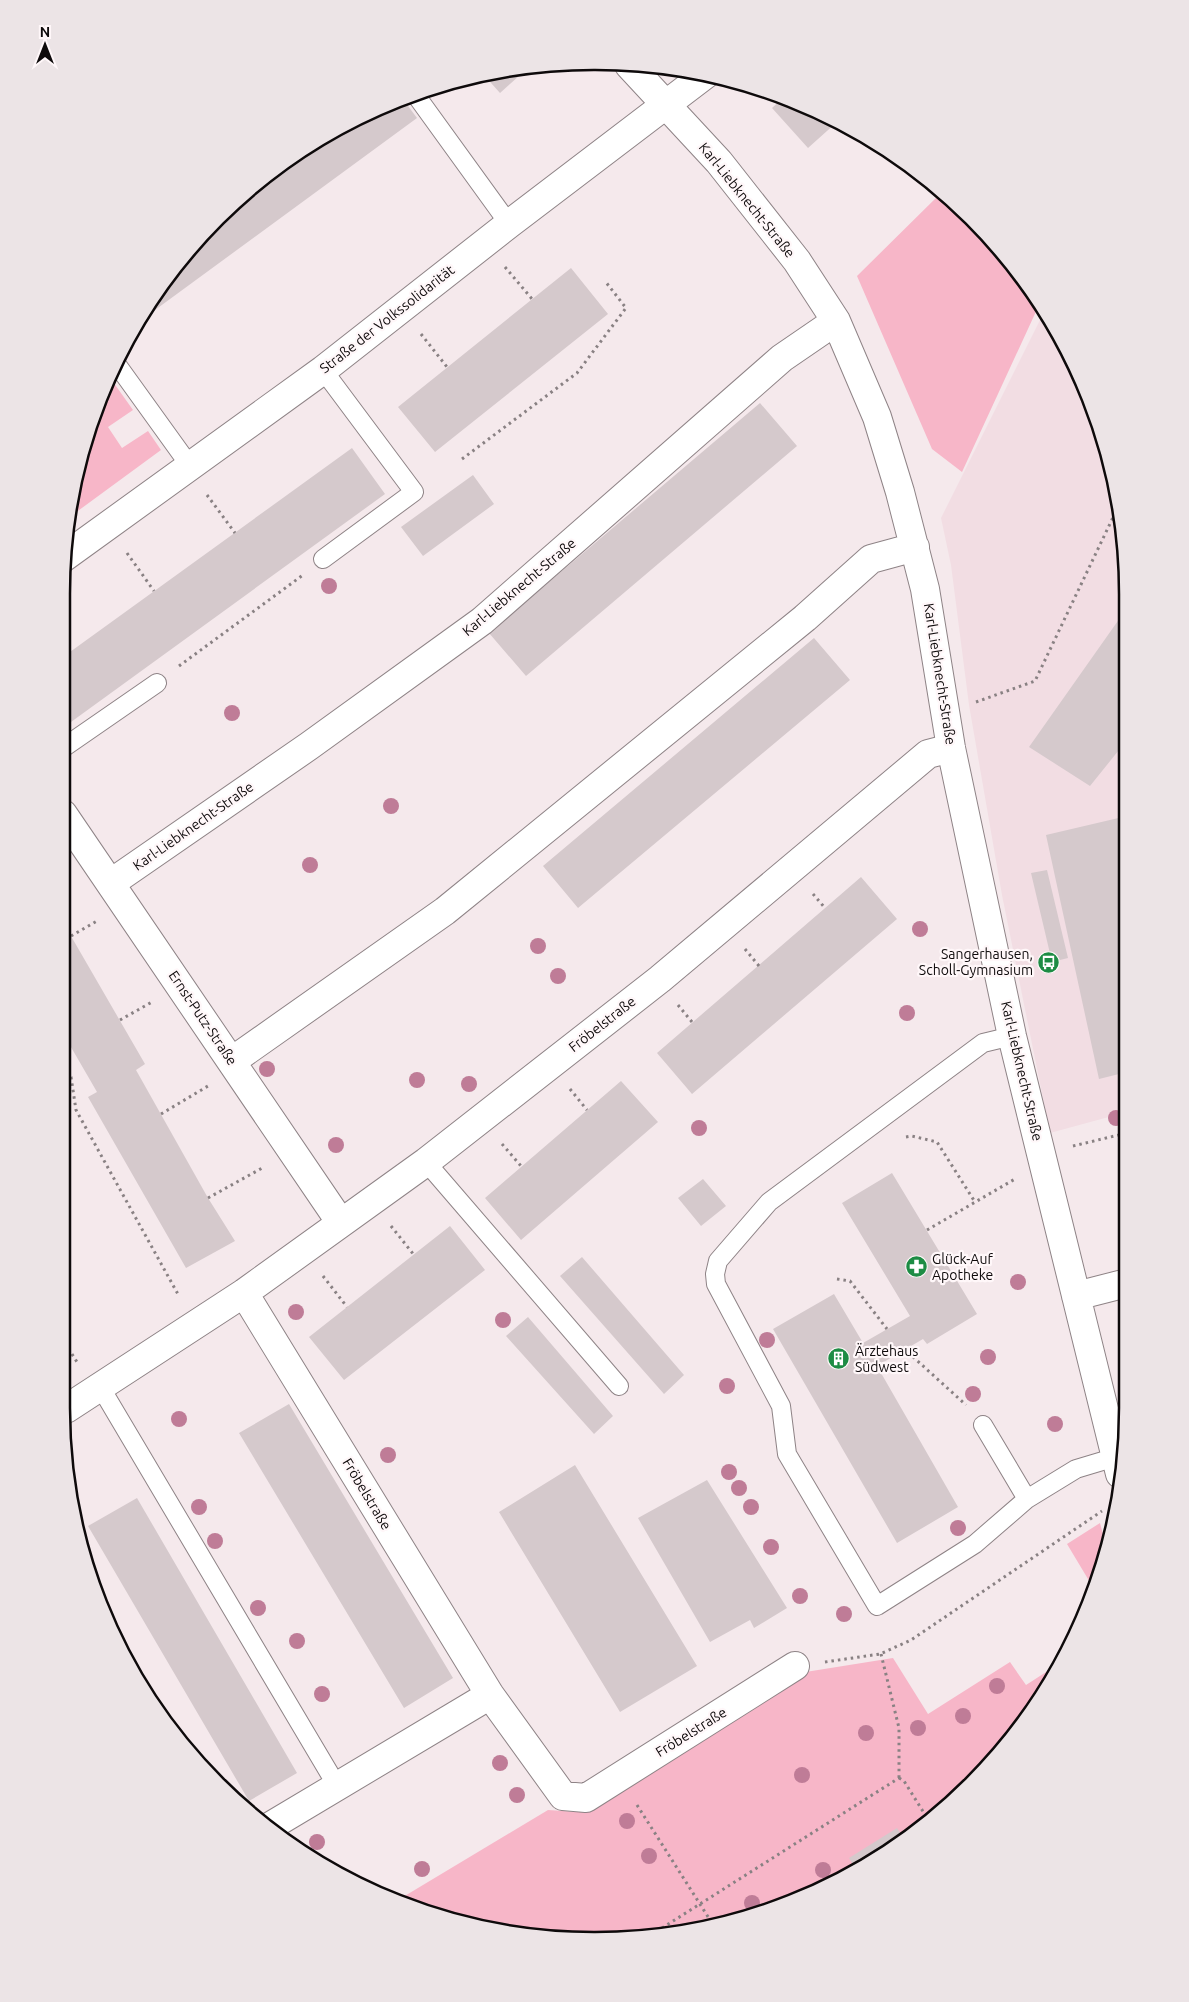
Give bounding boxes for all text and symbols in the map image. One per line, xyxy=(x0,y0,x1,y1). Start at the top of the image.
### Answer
north arrow xyxy=(20,20,70,70)
text: N xyxy=(40,24,50,40)
street label: Karl-Liebknecht-Straße xyxy=(696,139,798,261)
street label: Straße der Volkssolidarität xyxy=(317,261,458,376)
street label: Karl-Liebknecht-Straße xyxy=(459,535,579,639)
street label: Karl-Liebknecht-Straße xyxy=(921,602,959,746)
street label: Karl-Liebknecht-Straße xyxy=(130,778,256,874)
place label: Sangerhausen, Scholl-Gymnasium xyxy=(919,946,1033,978)
bus stop icon: Sangerhausen, Scholl-Gymnasium xyxy=(1037,950,1061,974)
street label: Ernst-Putz-Straße xyxy=(166,968,240,1068)
street label: Fröbelstraße xyxy=(565,993,639,1055)
street label: Karl-Liebknecht-Straße xyxy=(998,999,1046,1143)
place label: Glück-Auf Apotheke xyxy=(932,1251,993,1283)
pharmacy icon: Glück-Auf Apotheke xyxy=(904,1255,928,1279)
place label: Ärztehaus Südwest xyxy=(855,1343,918,1375)
building icon: Ärztehaus Südwest xyxy=(827,1347,851,1371)
street label: Fröbelstraße xyxy=(339,1455,395,1533)
street label: Fröbelstraße xyxy=(653,1704,729,1760)

